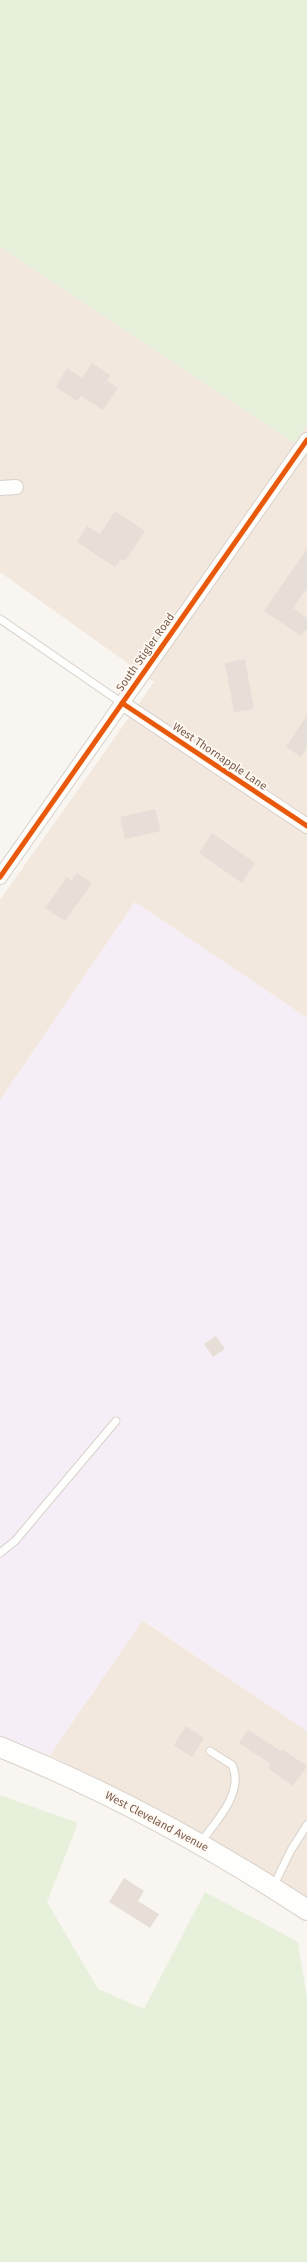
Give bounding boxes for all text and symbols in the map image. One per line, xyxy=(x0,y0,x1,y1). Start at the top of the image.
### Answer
street label: South Stigler Road xyxy=(114,611,177,694)
street label: West Thornapple Lane xyxy=(170,720,269,793)
street label: West Cleveland Avenue xyxy=(103,1789,211,1854)

